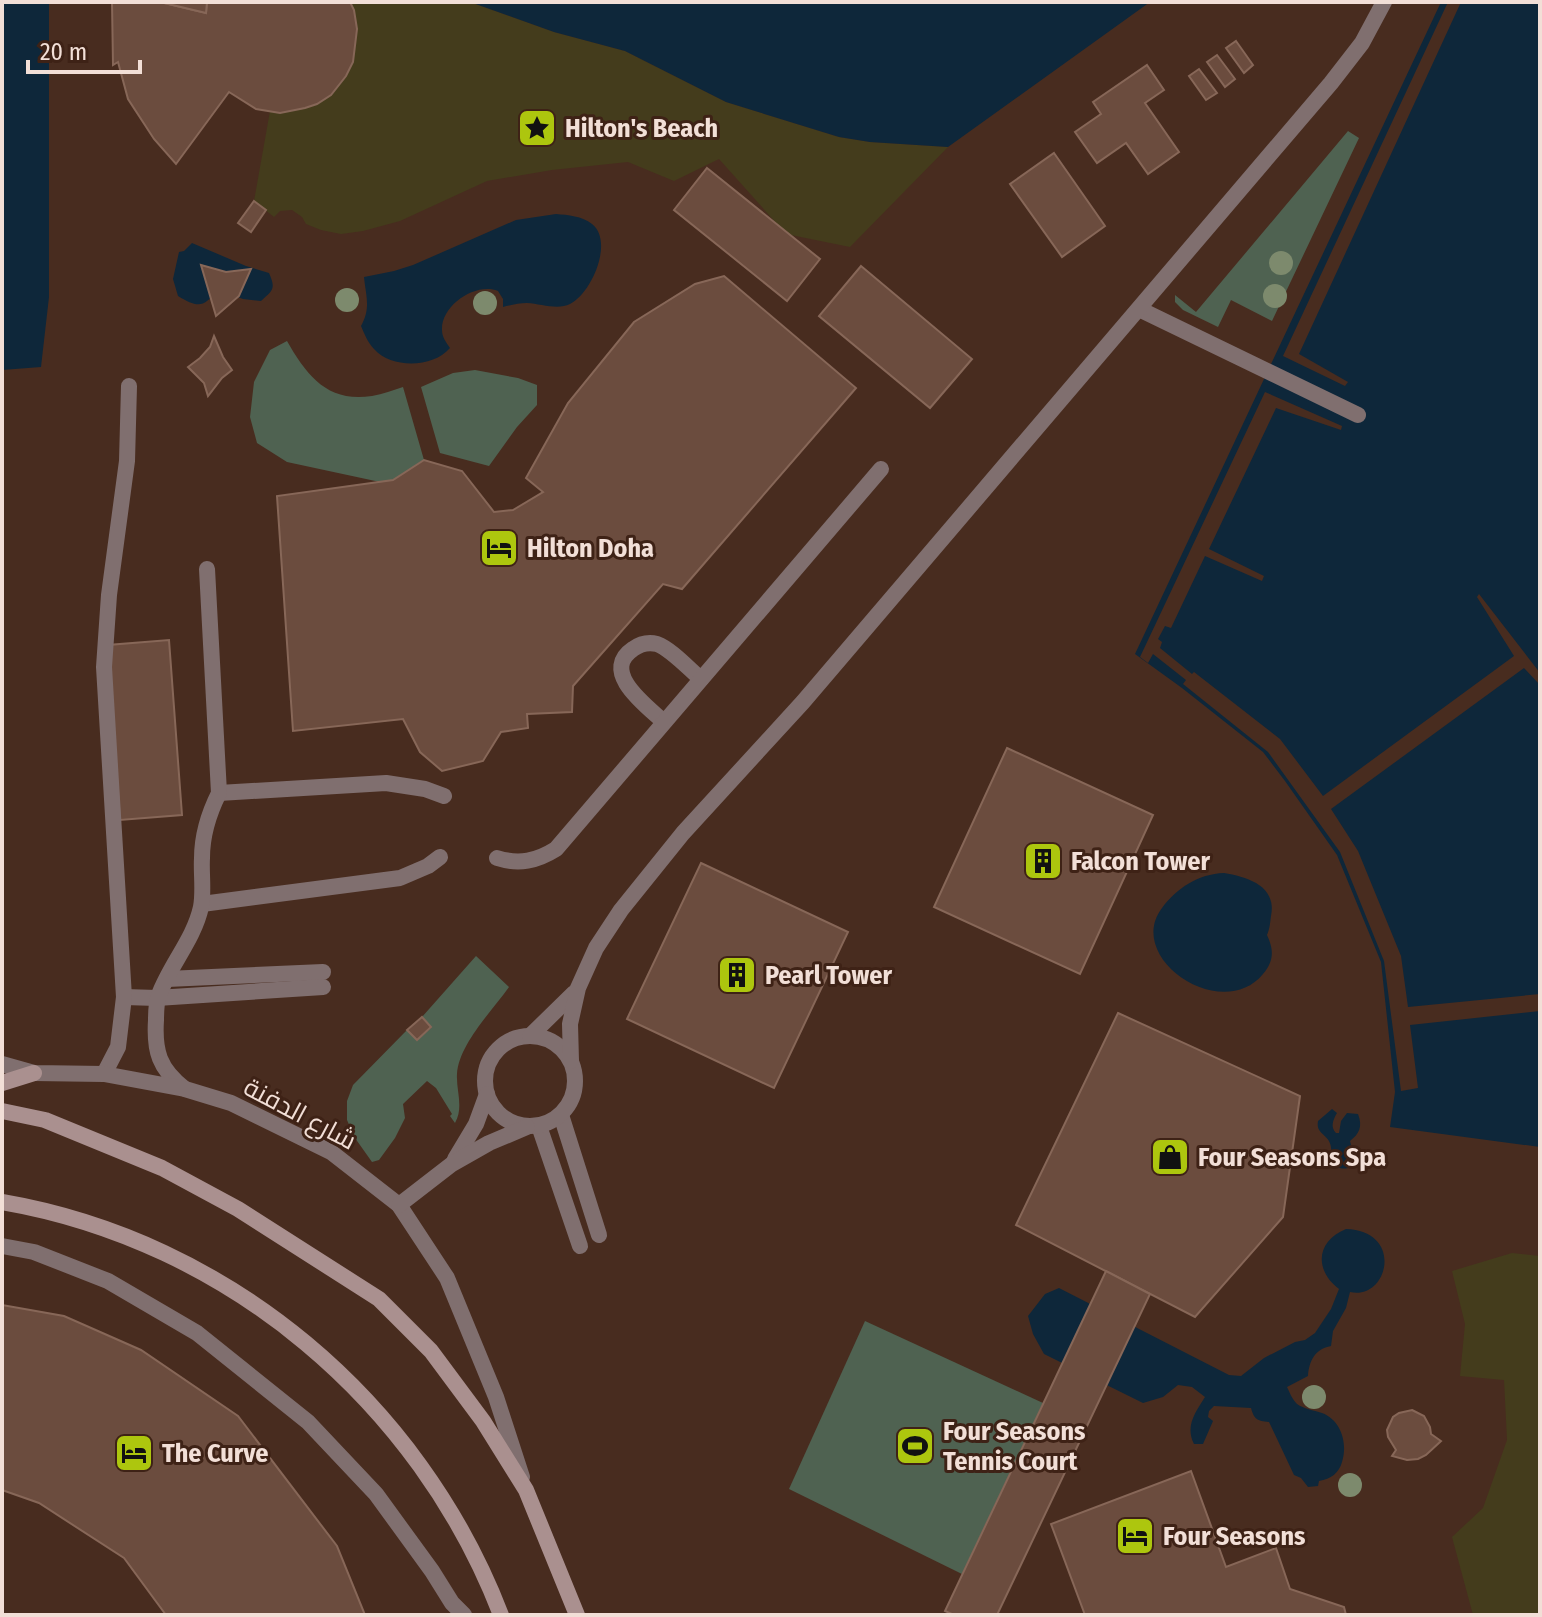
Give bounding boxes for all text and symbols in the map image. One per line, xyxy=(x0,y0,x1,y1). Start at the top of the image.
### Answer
scale bar xyxy=(28,24,140,74)
text: 20 m xyxy=(40,38,87,66)
place icon: Hilton's Beach xyxy=(516,107,558,149)
place label: Hilton's Beach xyxy=(565,113,718,144)
hotel icon: Hilton Doha xyxy=(478,527,520,569)
place label: Hilton Doha xyxy=(527,533,654,564)
building icon: Falcon Tower xyxy=(1022,840,1064,882)
place label: Falcon Tower xyxy=(1071,846,1211,877)
building icon: Pearl Tower xyxy=(716,954,758,996)
place label: Pearl Tower xyxy=(765,960,893,991)
street label: شارع الدفنة xyxy=(238,1071,362,1157)
shop icon: Four Seasons Spa xyxy=(1149,1136,1191,1178)
place label: Four Seasons Spa xyxy=(1198,1142,1386,1173)
place label: Four Seasons Tennis Court xyxy=(943,1416,1085,1477)
sports icon: Four Seasons Tennis Court xyxy=(894,1425,936,1467)
hotel icon: The Curve xyxy=(113,1432,155,1474)
place label: The Curve xyxy=(162,1438,268,1469)
hotel icon: Four Seasons xyxy=(1114,1515,1156,1557)
place label: Four Seasons xyxy=(1163,1521,1305,1552)

